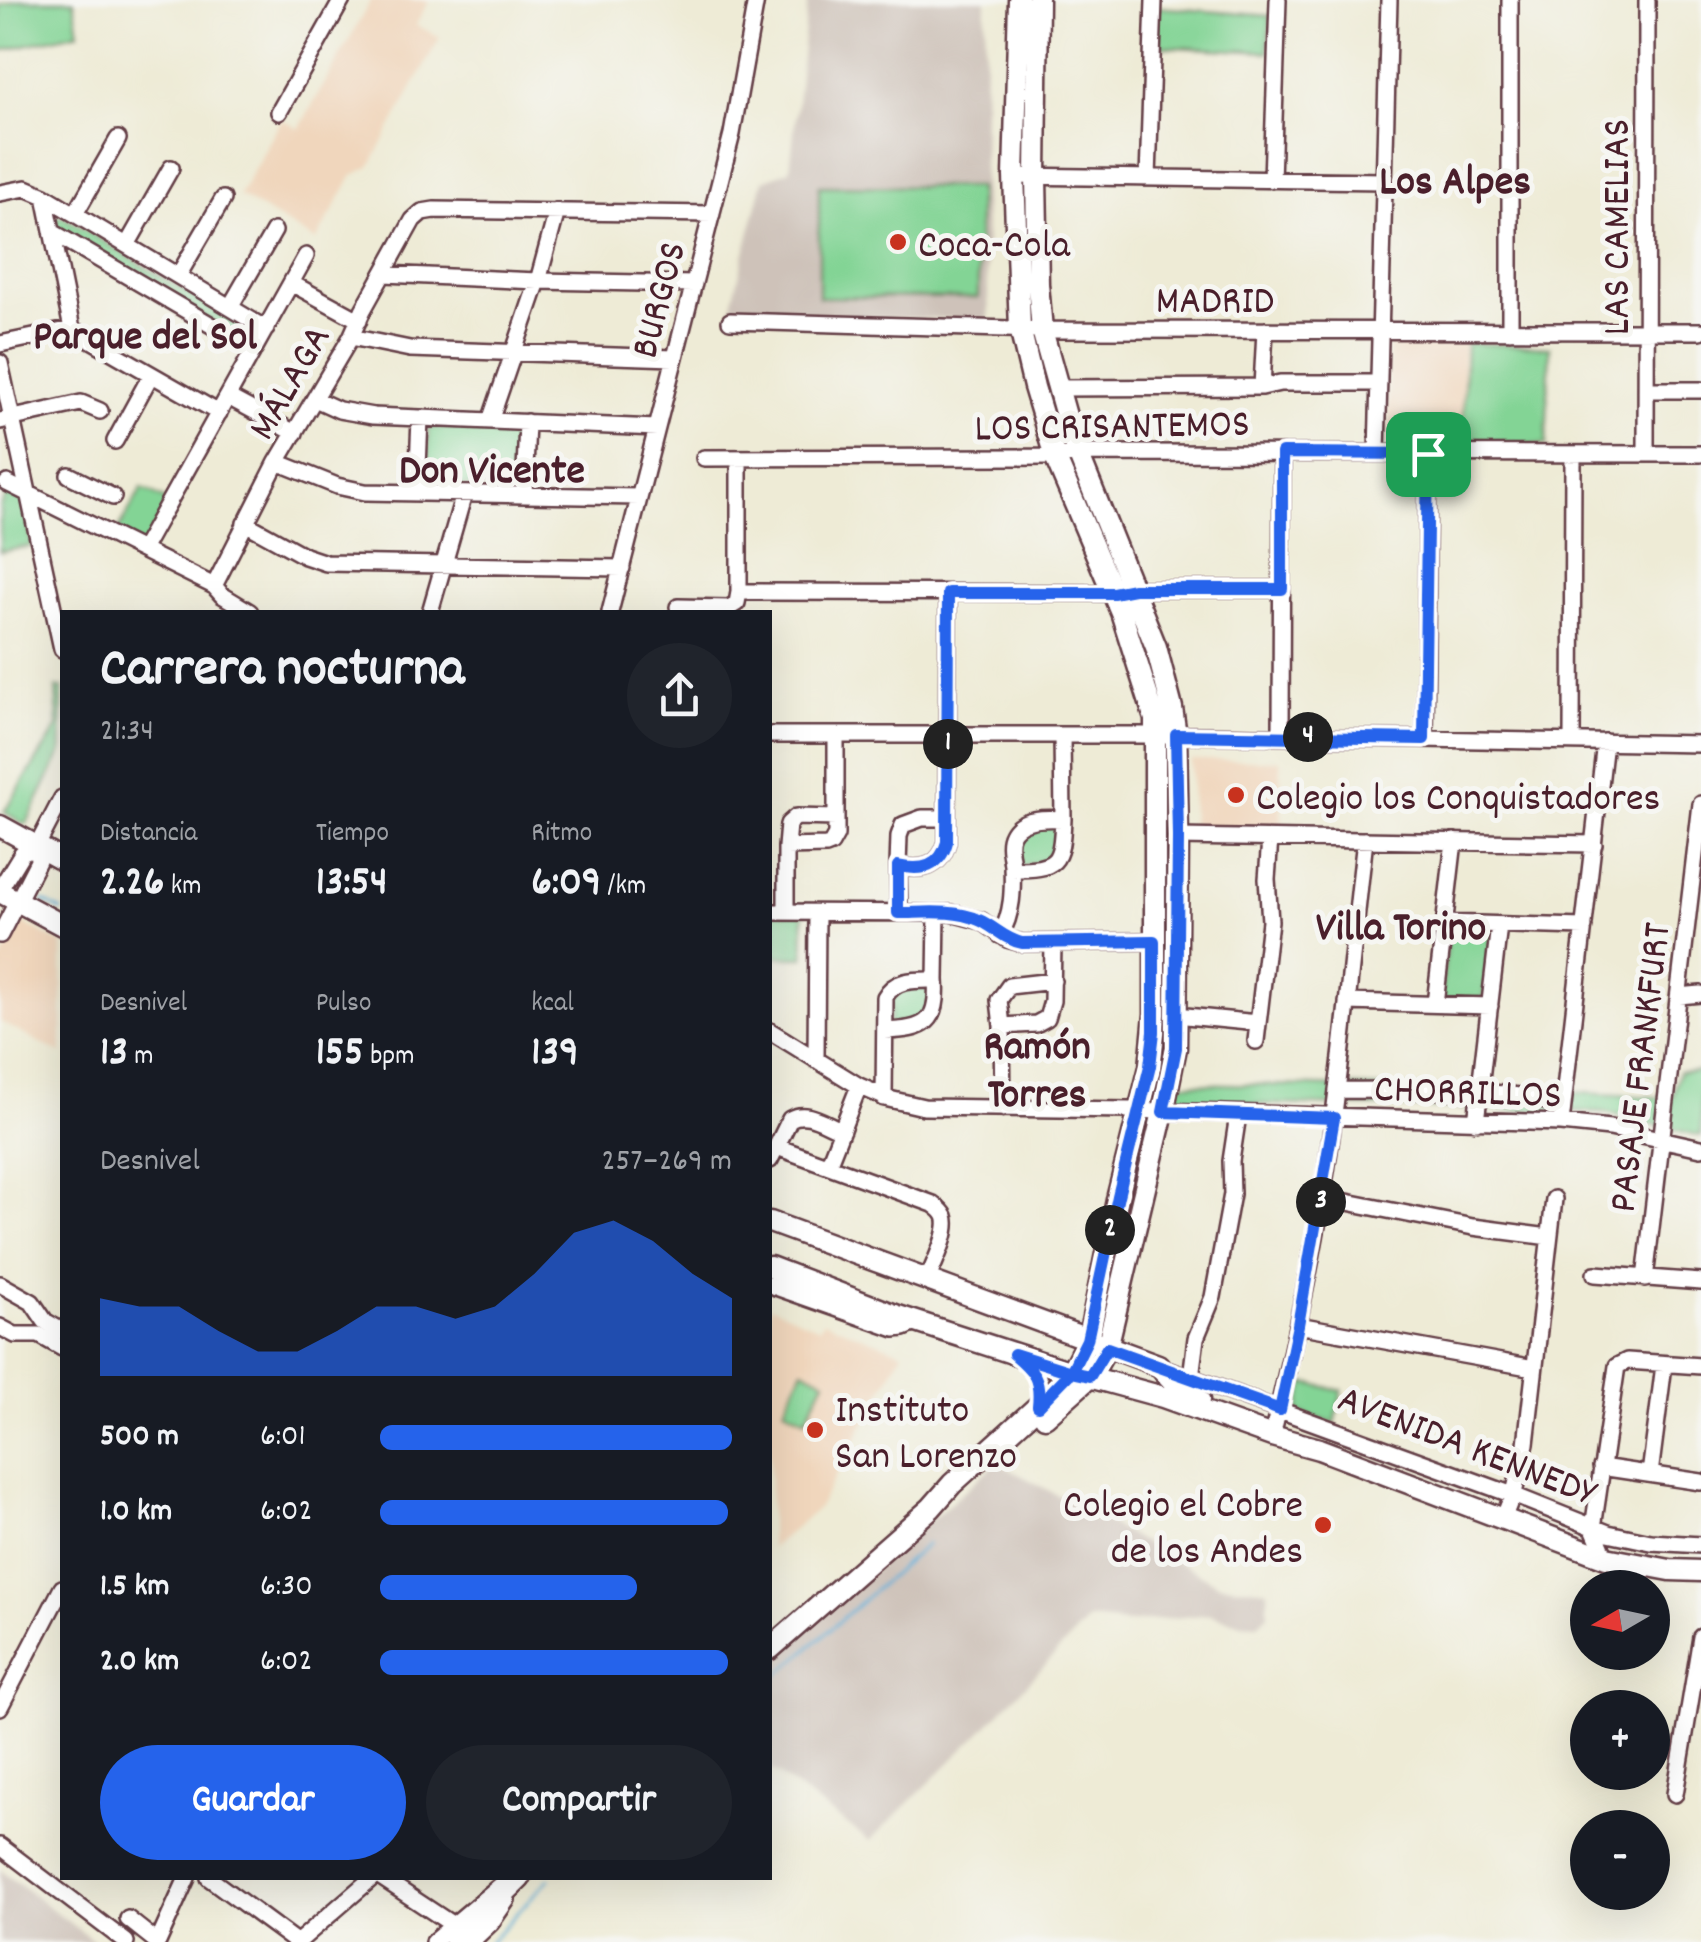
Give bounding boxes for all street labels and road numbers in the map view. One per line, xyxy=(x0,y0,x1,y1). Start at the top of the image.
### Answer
street label: LAS CAMELIAS xyxy=(1592,119,1649,335)
street label: BURGOS xyxy=(619,236,705,365)
street label: MADRID xyxy=(1156,276,1274,333)
street label: MÁLAGA xyxy=(237,316,348,452)
street label: LOS CRISANTEMOS xyxy=(974,399,1250,460)
street label: PASAJE FRANKFURT xyxy=(1597,920,1689,1216)
street label: CHORRILLOS xyxy=(1373,1064,1563,1127)
street label: AVENIDA KENNEDY xyxy=(1328,1374,1604,1525)

